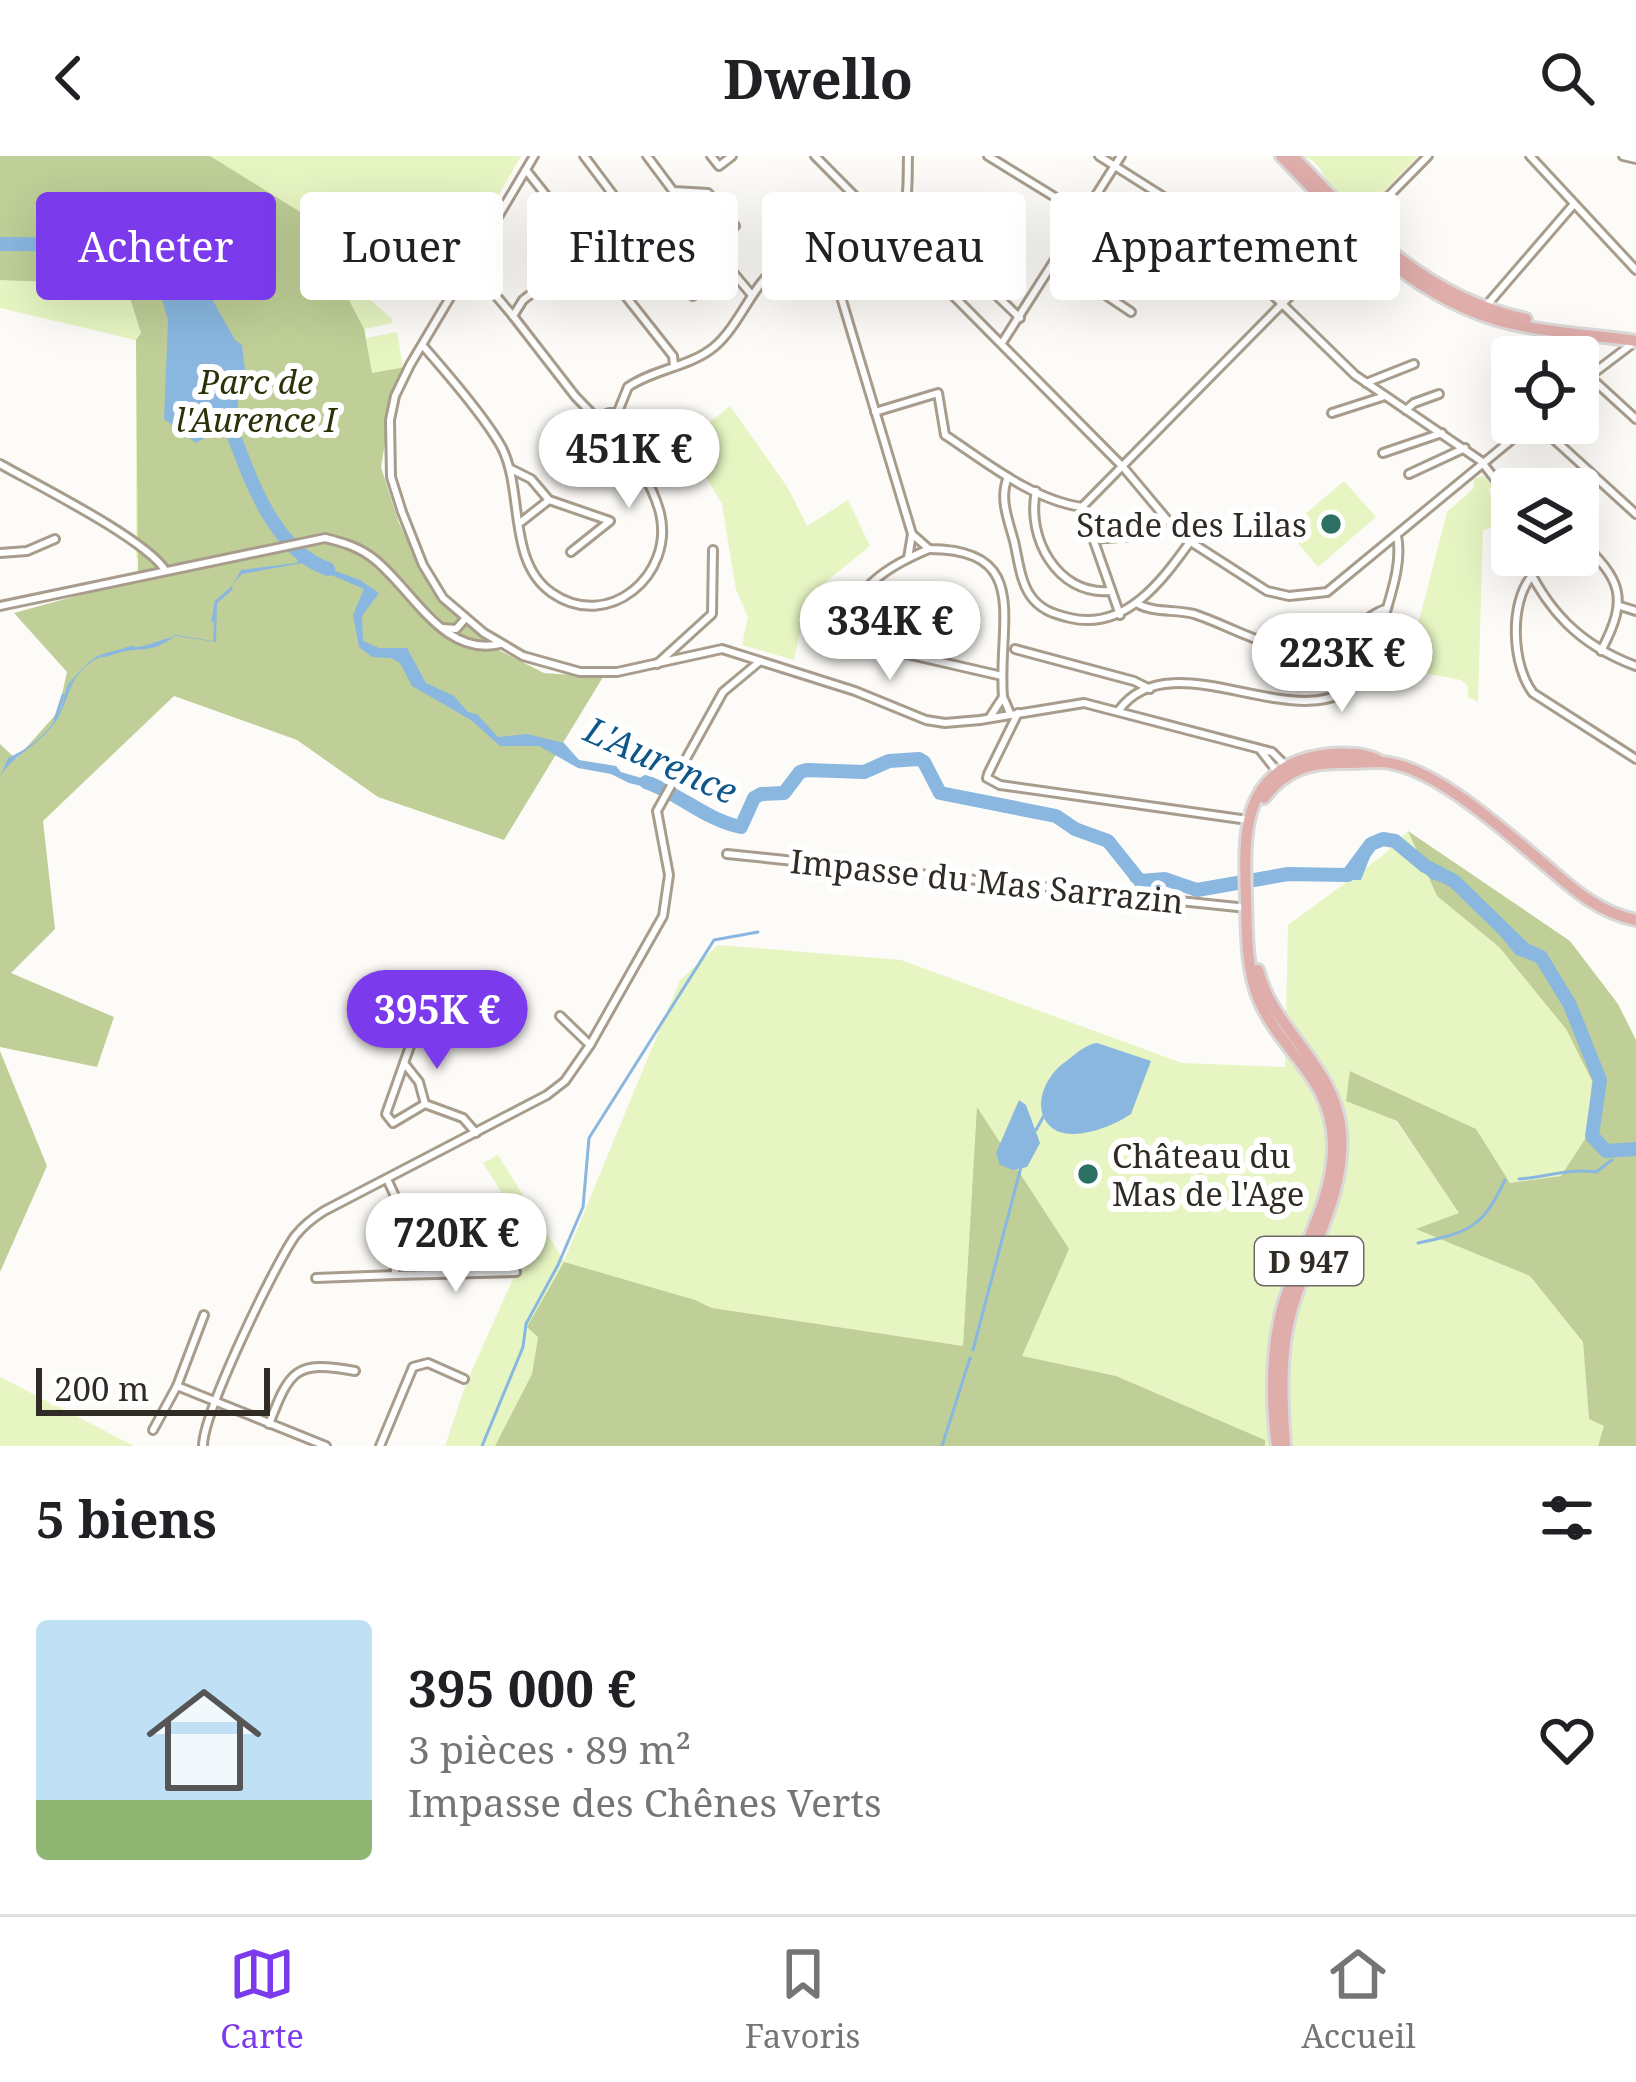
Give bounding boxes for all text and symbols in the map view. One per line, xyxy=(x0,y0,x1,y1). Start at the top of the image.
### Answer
text: Dwello xyxy=(723,41,913,115)
icon: back xyxy=(36,45,102,111)
icon: search xyxy=(1534,45,1600,111)
chip: Acheter xyxy=(36,192,276,300)
chip: Louer xyxy=(300,192,503,300)
chip: Filtres xyxy=(527,192,738,300)
chip: Nouveau xyxy=(762,192,1026,300)
chip: Appartement xyxy=(1050,192,1400,300)
map controls xyxy=(1491,336,1599,576)
button: locate xyxy=(1491,336,1599,444)
park label: Parc de l'Aurence I xyxy=(176,359,338,442)
pin: 451K € xyxy=(531,409,727,511)
text: 451K € xyxy=(566,421,692,474)
button: layers xyxy=(1491,468,1599,576)
place label: Stade des Lilas xyxy=(1076,502,1307,547)
marker: Stade des Lilas xyxy=(1318,511,1344,537)
pin: 334K € xyxy=(792,581,988,683)
text: 334K € xyxy=(827,593,953,646)
pin: 223K € xyxy=(1244,613,1440,715)
text: 223K € xyxy=(1279,625,1405,678)
water label: L'Aurence xyxy=(576,704,745,815)
street label: Impasse du Mas Sarrazin xyxy=(788,838,1186,924)
pin: 395K € xyxy=(339,970,535,1072)
text: 395K € xyxy=(374,982,500,1035)
place label: Château du Mas de l'Age xyxy=(1112,1133,1304,1216)
marker: Château du Mas de l'Age xyxy=(1075,1161,1101,1187)
pin: 720K € xyxy=(358,1193,554,1295)
text: 720K € xyxy=(393,1205,519,1258)
road number: D 947 xyxy=(1255,1237,1363,1285)
scale bar xyxy=(36,1362,270,1415)
text: 200 m xyxy=(54,1366,149,1411)
text: 5 biens xyxy=(36,1483,217,1553)
icon: filters xyxy=(1534,1485,1600,1551)
text: 395 000 € xyxy=(408,1652,636,1722)
icon: home xyxy=(132,1668,276,1812)
icon: heart xyxy=(1534,1707,1600,1773)
text: 3 pièces · 89 m² xyxy=(408,1722,691,1775)
text: Impasse des Chênes Verts xyxy=(408,1775,882,1828)
tab: Carte xyxy=(220,1941,304,2058)
tab: Favoris xyxy=(745,1941,861,2058)
tab: Accueil xyxy=(1301,1941,1416,2058)

